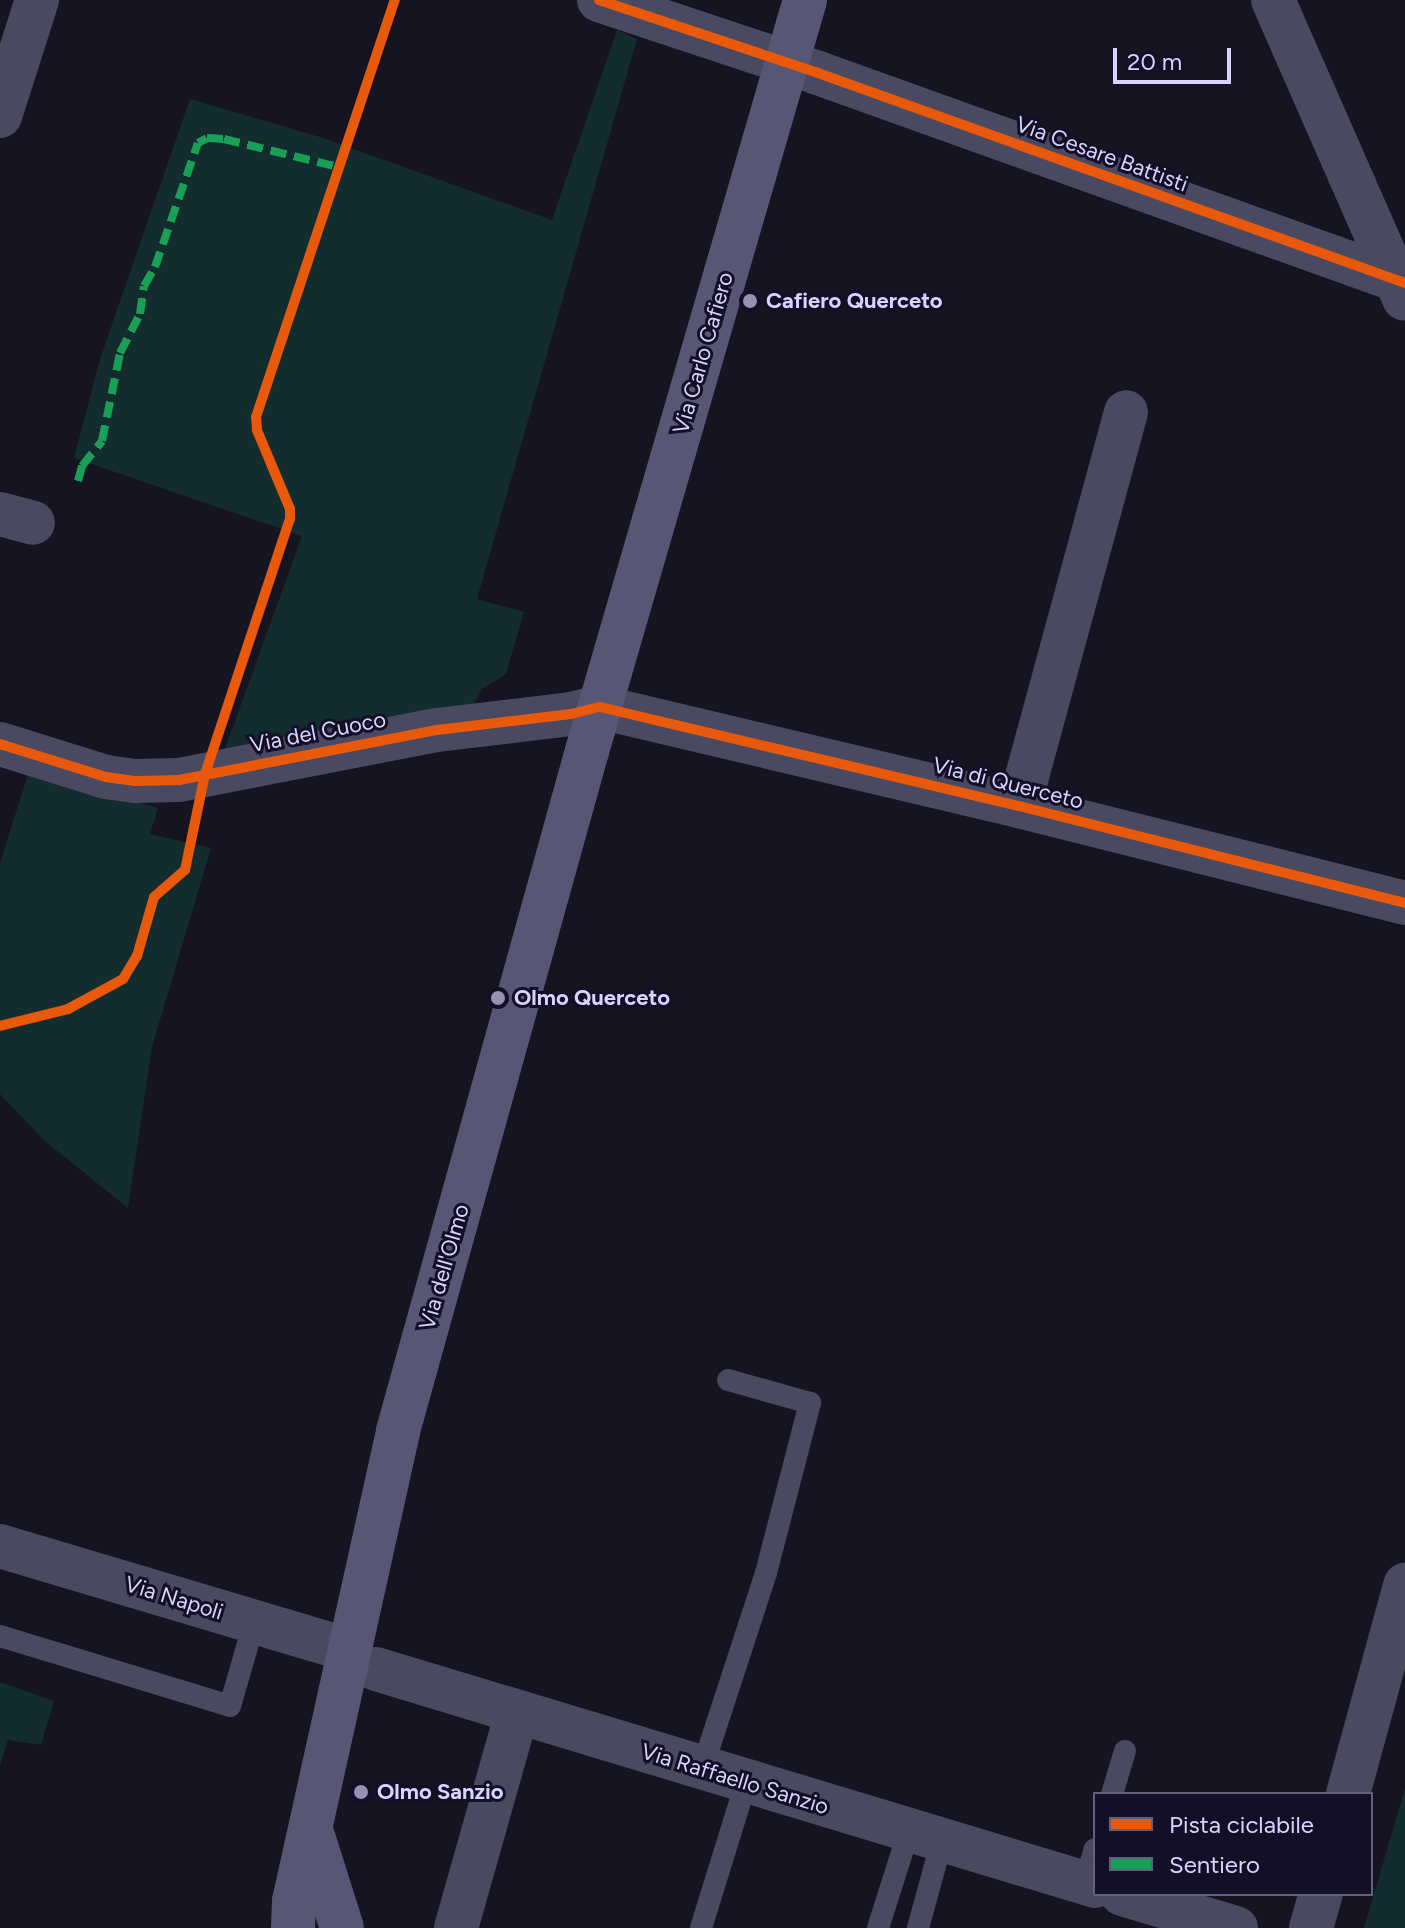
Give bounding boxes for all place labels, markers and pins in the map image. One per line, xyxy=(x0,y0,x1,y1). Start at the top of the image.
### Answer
place label: Cafiero Querceto xyxy=(766,288,943,314)
marker: Cafiero Querceto xyxy=(741,292,759,310)
place label: Olmo Querceto xyxy=(514,985,670,1011)
marker: Olmo Querceto xyxy=(489,989,507,1007)
place label: Olmo Sanzio xyxy=(377,1779,504,1805)
marker: Olmo Sanzio xyxy=(352,1783,370,1801)

